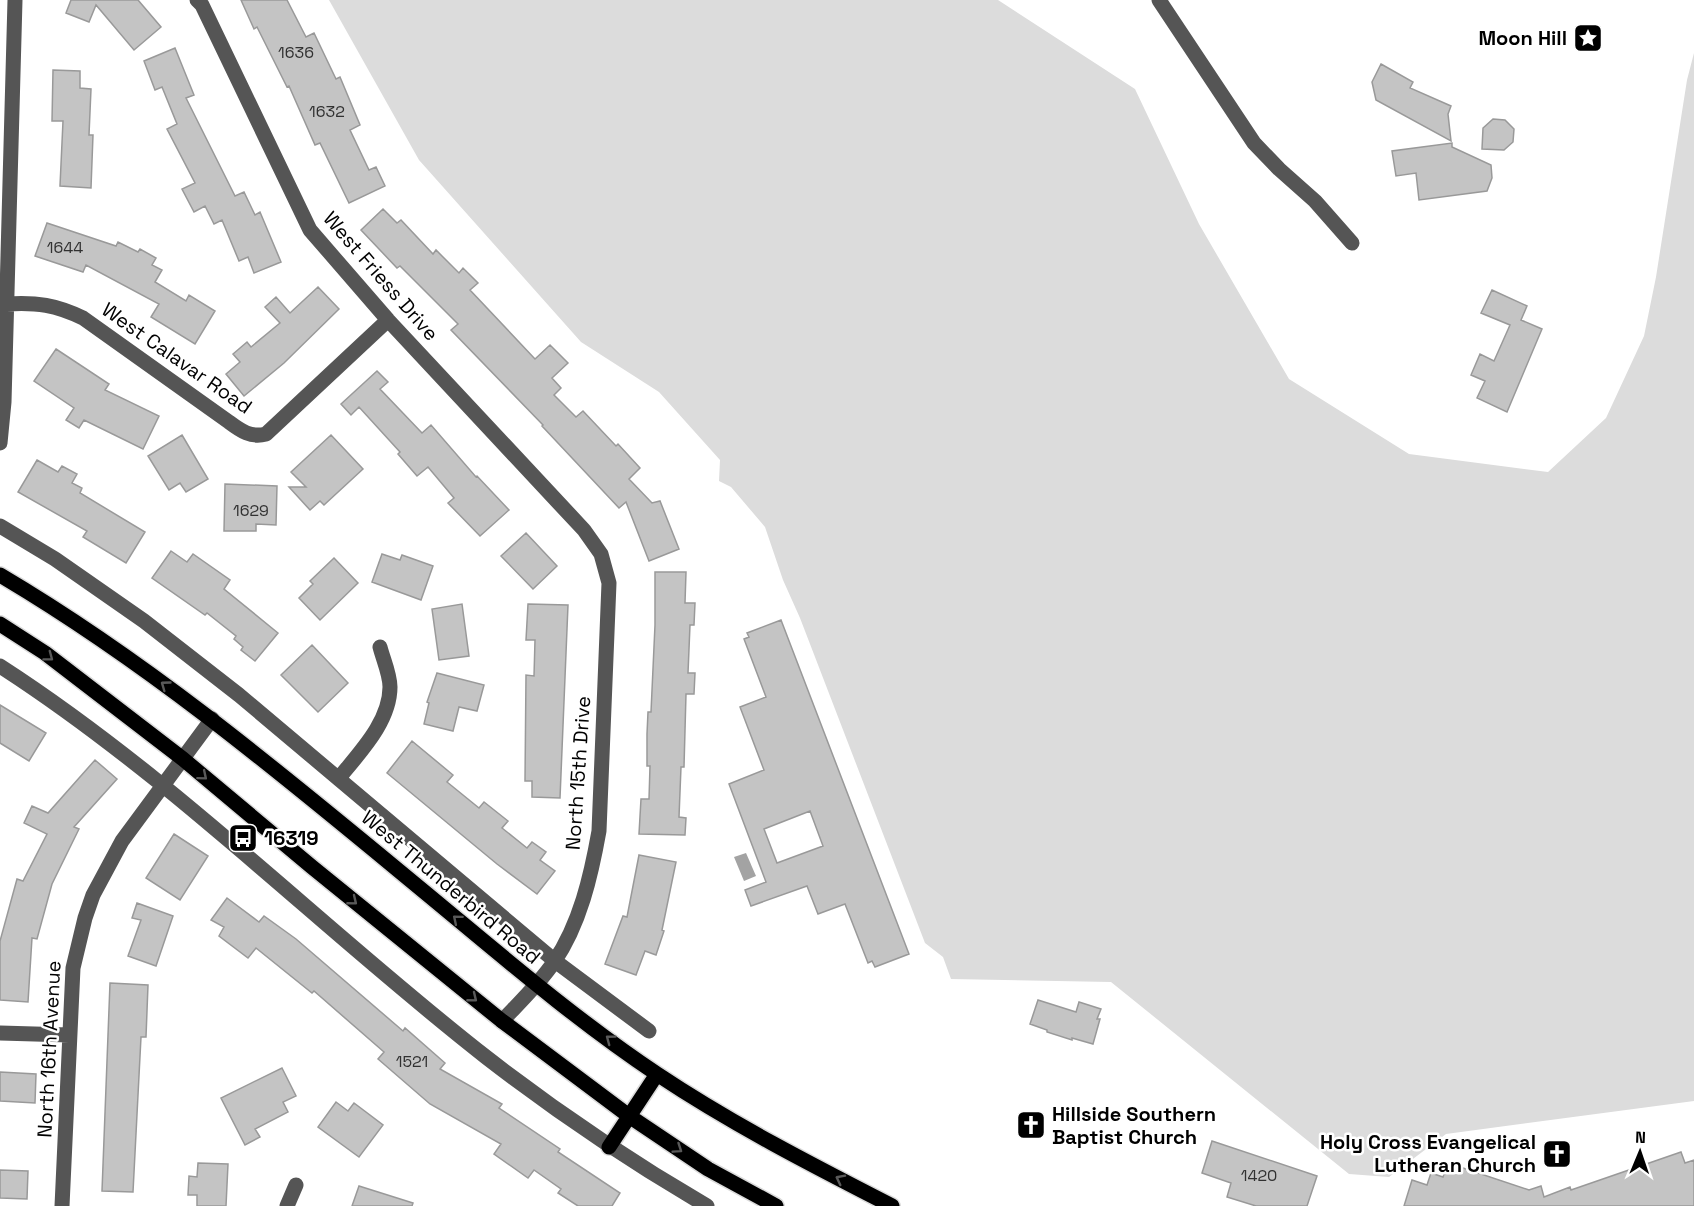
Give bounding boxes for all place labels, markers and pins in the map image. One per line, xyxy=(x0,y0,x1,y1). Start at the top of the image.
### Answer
place icon: Moon Hill xyxy=(1572,22,1604,54)
place label: Moon Hill xyxy=(1478,25,1567,51)
bus stop icon: 16319 xyxy=(227,822,259,854)
place label: 16319 xyxy=(264,825,319,851)
place label: Hillside Southern Baptist Church xyxy=(1052,1101,1216,1150)
church icon: Hillside Southern Baptist Church xyxy=(1015,1109,1047,1141)
place label: Holy Cross Evangelical Lutheran Church xyxy=(1320,1129,1536,1178)
church icon: Holy Cross Evangelical Lutheran Church xyxy=(1541,1138,1573,1170)

